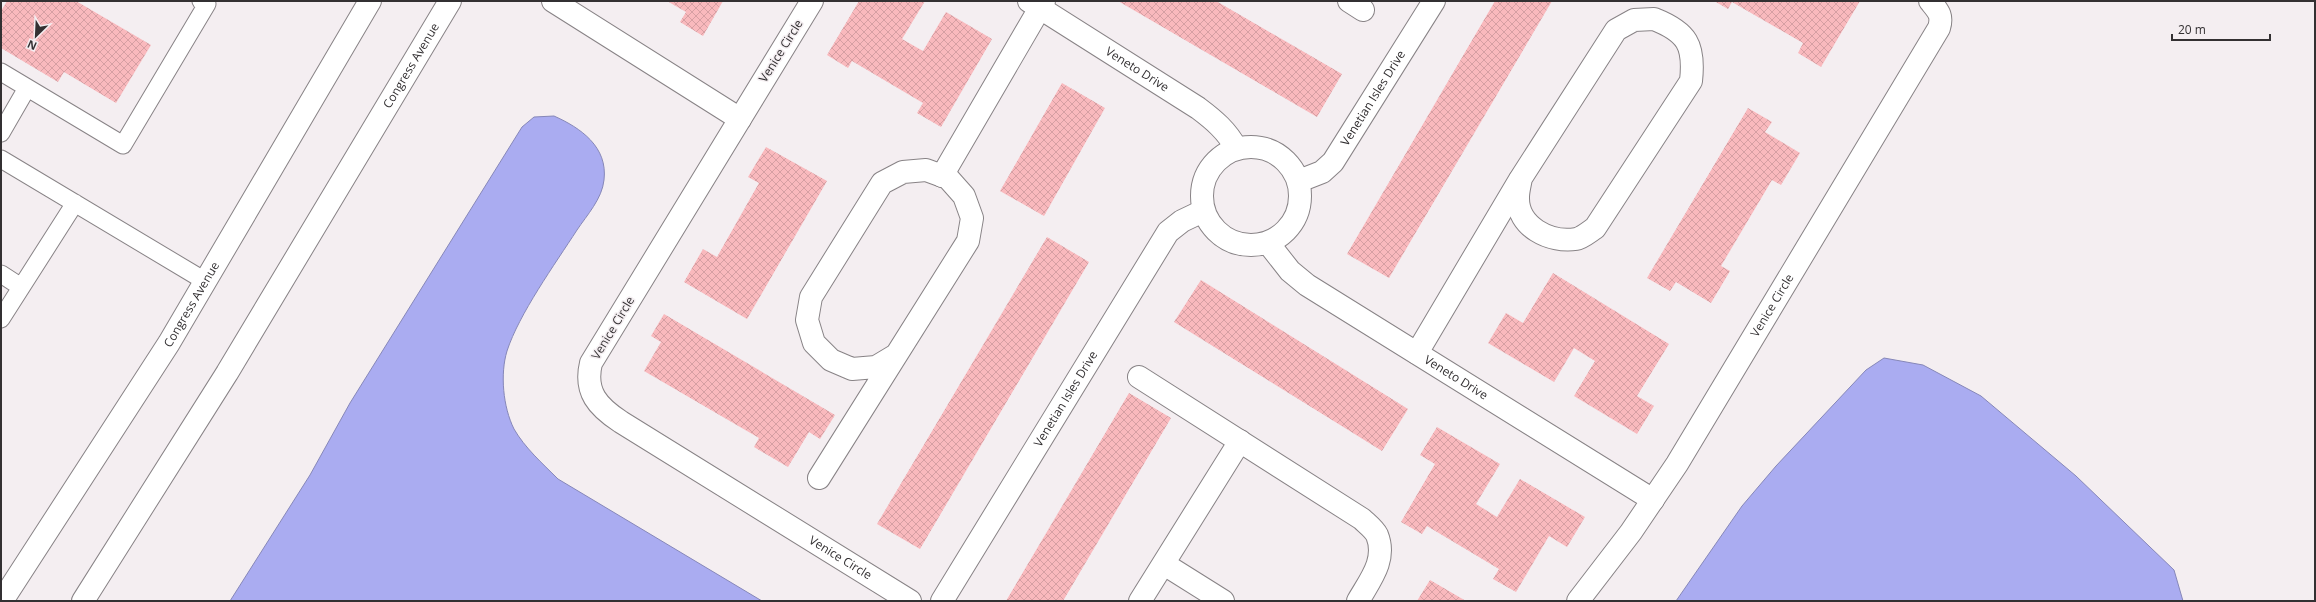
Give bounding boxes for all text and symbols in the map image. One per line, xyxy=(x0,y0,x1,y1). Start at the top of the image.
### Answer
north arrow xyxy=(16,16,56,56)
street label: Venice Circle xyxy=(755,16,807,85)
scale bar xyxy=(2172,16,2270,42)
street label: Congress Avenue xyxy=(379,19,443,111)
text: 20 m xyxy=(2178,21,2206,38)
text: N xyxy=(25,37,39,54)
street label: Veneto Drive xyxy=(1102,43,1173,96)
street label: Venetian Isles Drive xyxy=(1336,47,1409,149)
street label: Congress Avenue xyxy=(159,258,223,350)
street label: Venice Circle xyxy=(1746,270,1797,340)
street label: Venice Circle xyxy=(587,293,638,363)
street label: Venetian Isles Drive xyxy=(1029,347,1101,450)
street label: Veneto Drive xyxy=(1421,351,1492,403)
street label: Venice Circle xyxy=(806,532,875,583)

